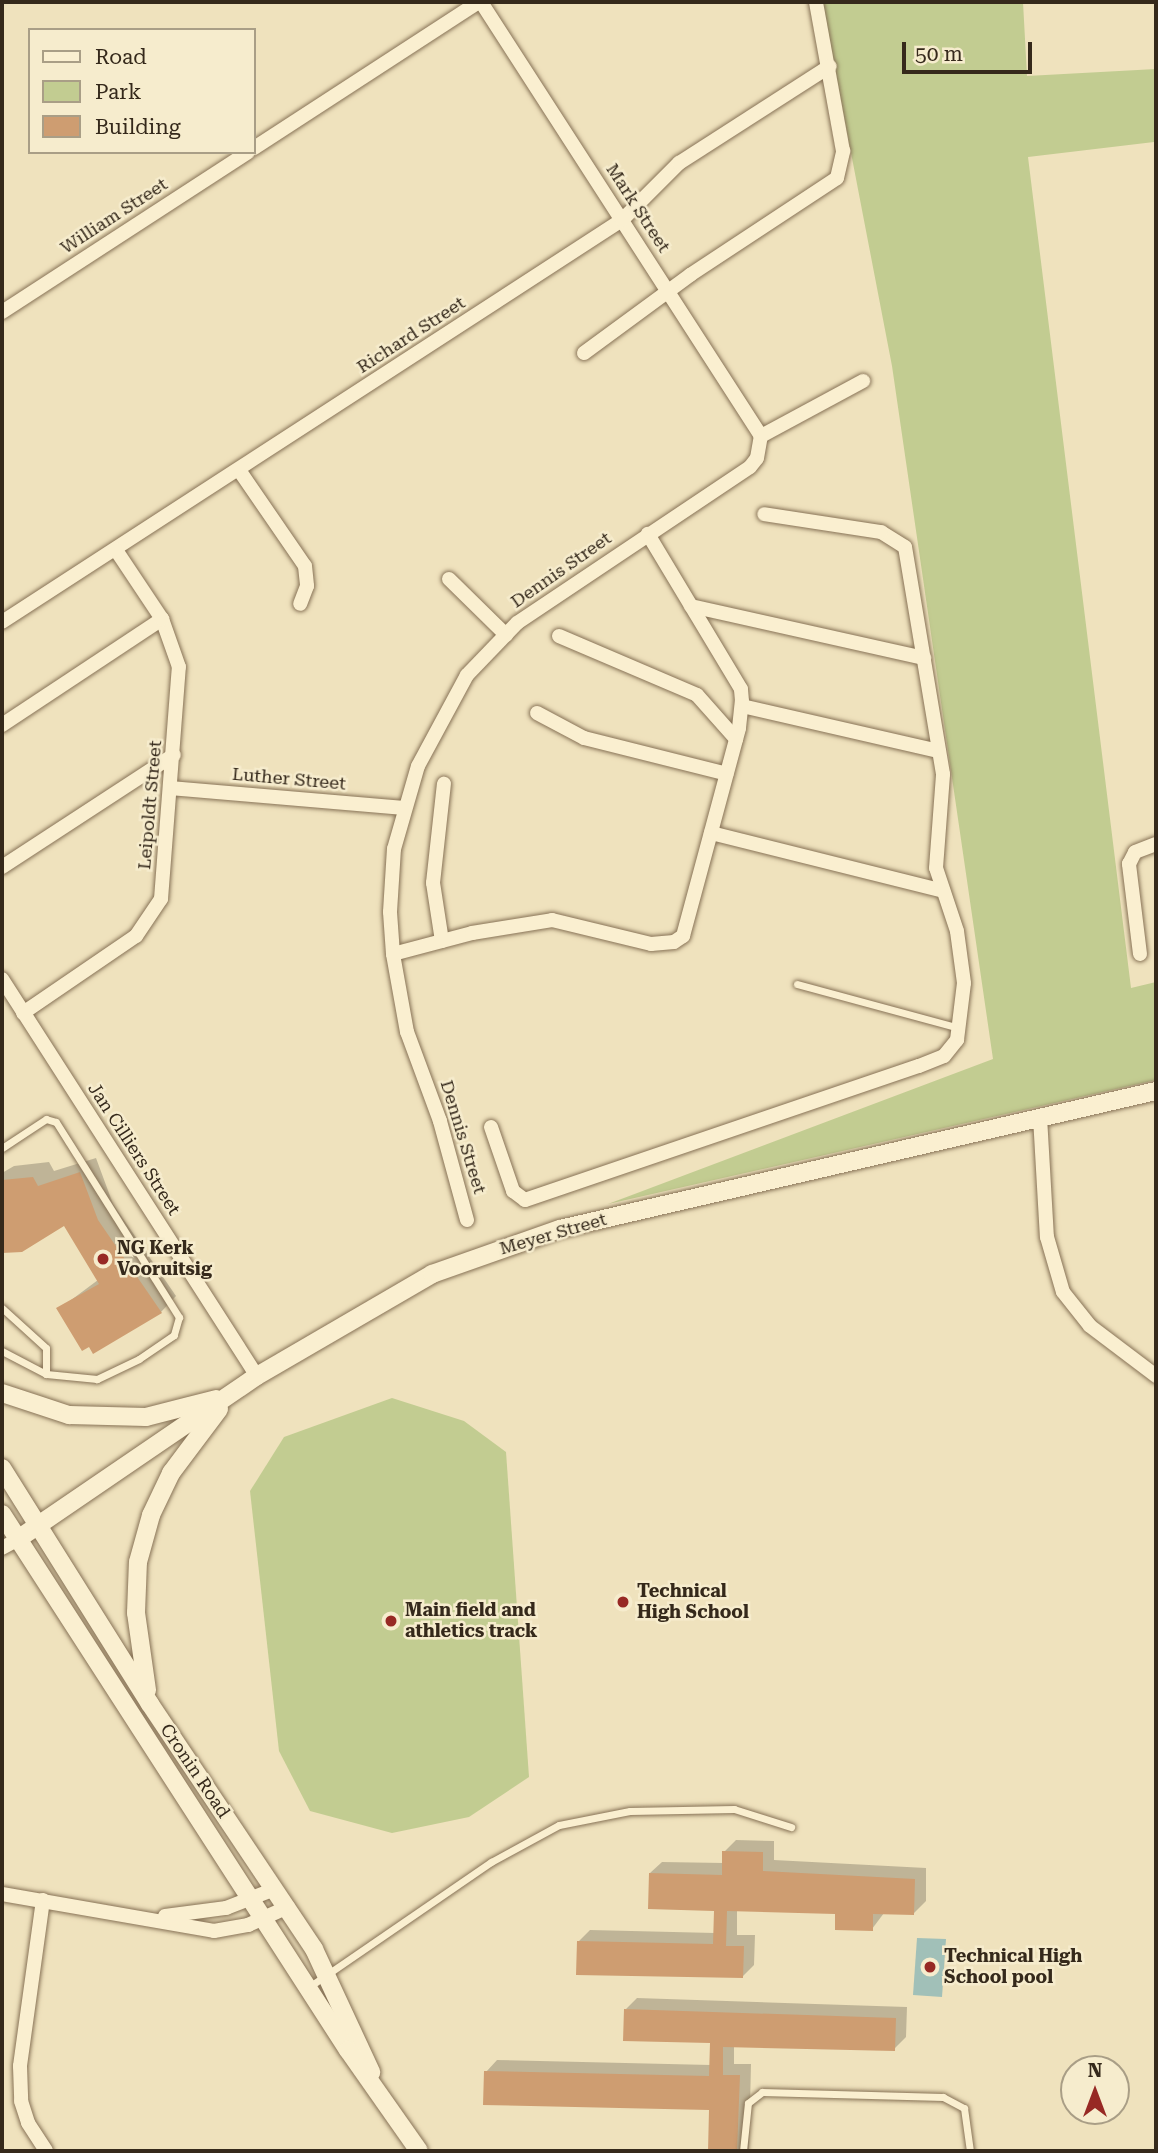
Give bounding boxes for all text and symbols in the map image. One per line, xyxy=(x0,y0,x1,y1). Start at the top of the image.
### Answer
legend xyxy=(28,28,256,154)
scale bar xyxy=(906,28,1036,72)
text: 50 m xyxy=(915,42,963,66)
text: Road xyxy=(95,45,147,69)
text: Park xyxy=(95,80,141,104)
text: Building xyxy=(95,115,181,139)
street label: Mark Street xyxy=(601,159,675,257)
street label: William Street xyxy=(56,173,172,259)
street label: Richard Street xyxy=(353,292,469,378)
street label: Dennis Street xyxy=(507,527,615,613)
street label: Leipoldt Street xyxy=(134,739,166,871)
street label: Luther Street xyxy=(231,763,347,795)
street label: Dennis Street xyxy=(435,1078,491,1196)
street label: Jan Cilliers Street xyxy=(83,1079,185,1219)
street label: Meyer Street xyxy=(497,1208,609,1260)
place label: NG Kerk Vooruitsig xyxy=(117,1238,212,1280)
marker: NG Kerk Vooruitsig xyxy=(95,1251,111,1267)
place label: Technical High School xyxy=(637,1581,749,1624)
marker: Technical High School xyxy=(615,1594,631,1610)
place label: Main field and athletics track xyxy=(405,1600,537,1642)
marker: Main field and athletics track xyxy=(383,1613,399,1629)
street label: Cronin Road xyxy=(156,1720,234,1822)
place label: Technical High School pool xyxy=(944,1946,1082,1988)
marker: Technical High School pool xyxy=(922,1959,938,1975)
north arrow xyxy=(1060,2055,1130,2125)
text: N xyxy=(1088,2059,1102,2082)

